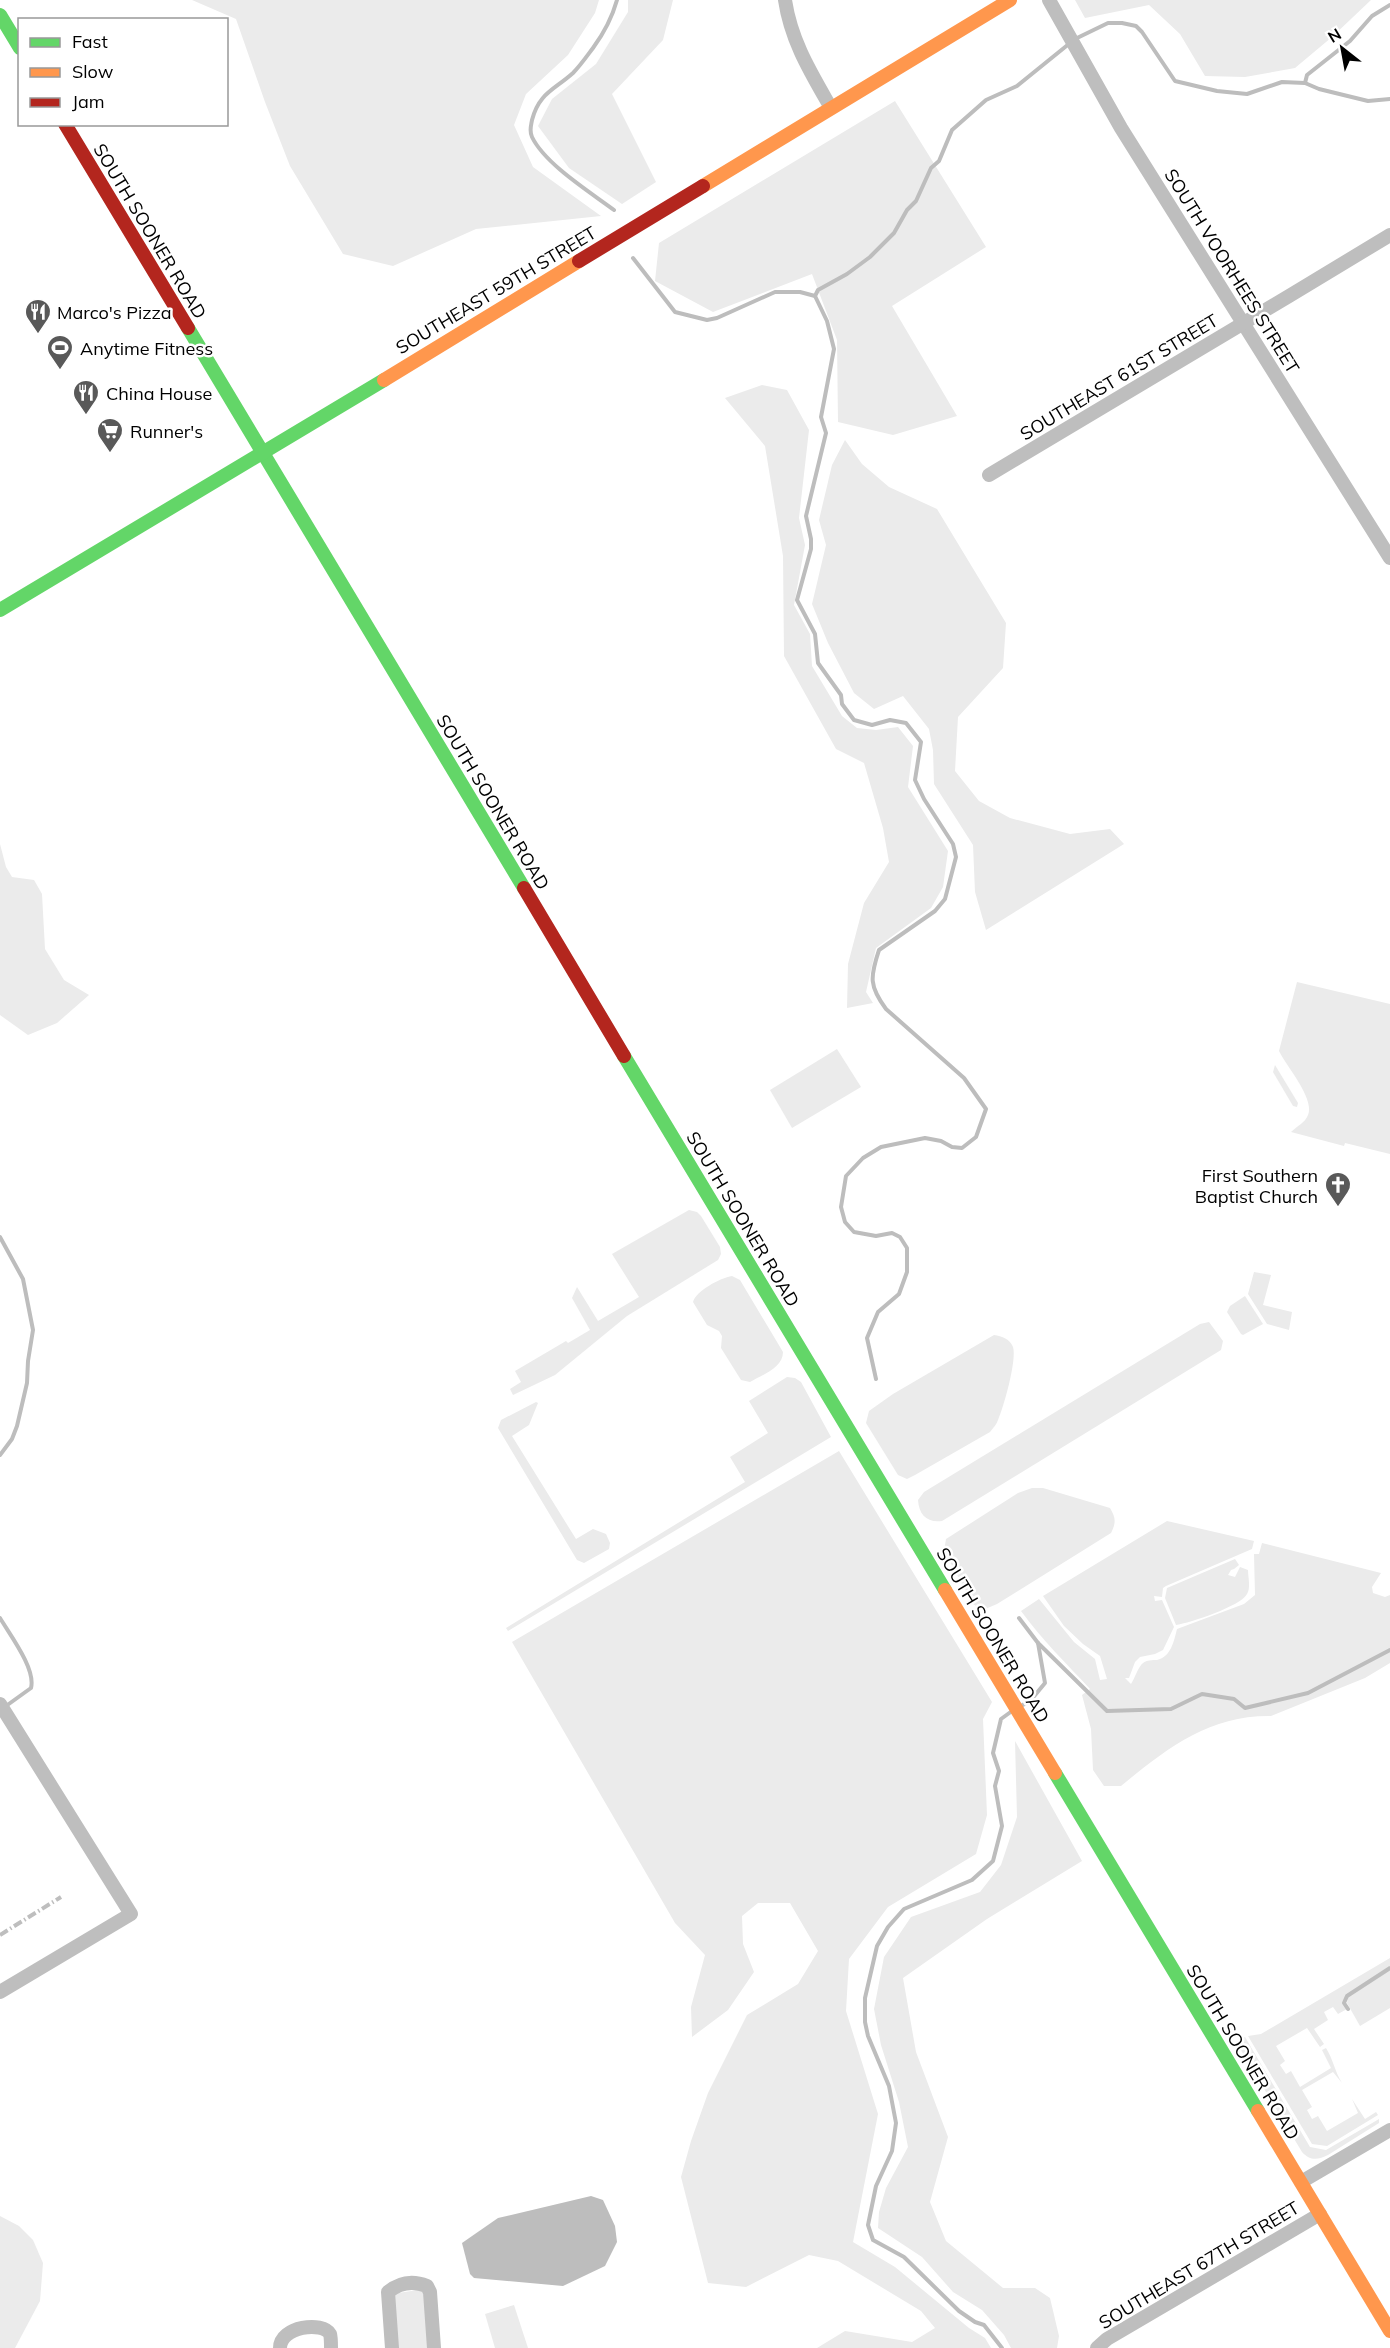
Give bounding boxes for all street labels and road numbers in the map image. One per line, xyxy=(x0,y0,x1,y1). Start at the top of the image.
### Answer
street label: SOUTH SOONER ROAD xyxy=(89,139,211,323)
street label: SOUTH VOORHEES STREET xyxy=(1159,164,1305,378)
street label: SOUTHEAST 59TH STREET xyxy=(392,221,601,359)
street label: SOUTHEAST 61ST STREET xyxy=(1016,309,1222,445)
street label: SOUTH SOONER ROAD xyxy=(432,710,554,894)
street label: SOUTH SOONER ROAD xyxy=(682,1127,804,1311)
street label: SOUTH SOONER ROAD xyxy=(932,1543,1054,1727)
street label: SOUTH SOONER ROAD xyxy=(1182,1960,1304,2144)
street label: SOUTHEAST 67TH STREET xyxy=(1095,2196,1304,2334)

